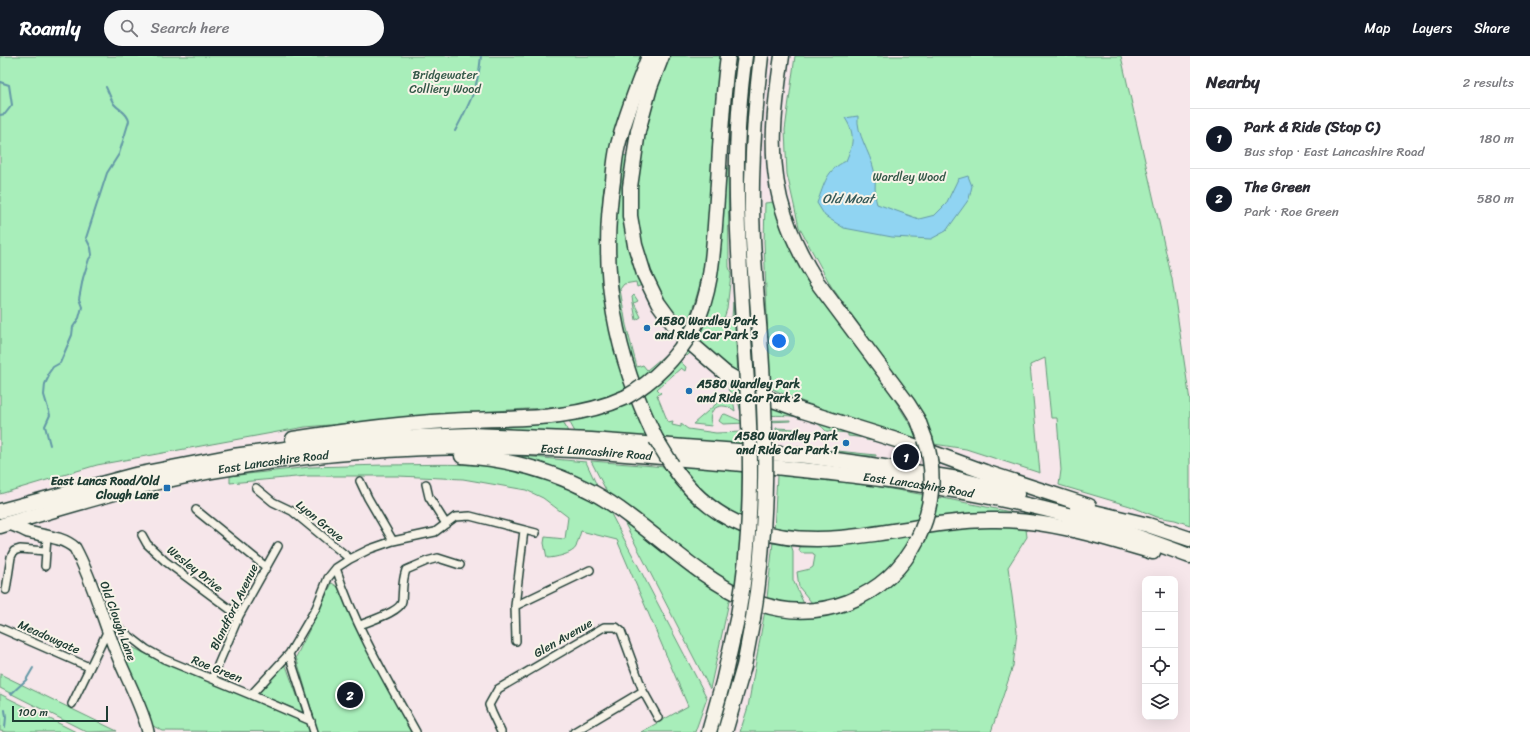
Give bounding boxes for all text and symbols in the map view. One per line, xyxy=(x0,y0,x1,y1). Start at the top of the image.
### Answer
search box xyxy=(104,10,384,46)
text: Roamly xyxy=(20,12,80,45)
text: Search here xyxy=(150,15,229,41)
text: Map xyxy=(1365,16,1390,41)
text: Layers xyxy=(1412,16,1452,41)
text: Share xyxy=(1474,16,1510,41)
icon: search xyxy=(118,17,140,39)
park label: Bridgewater Colliery Wood xyxy=(409,64,481,100)
text: Nearby xyxy=(1206,67,1260,97)
text: 2 results xyxy=(1463,71,1514,94)
text: Park & Ride (Stop C) xyxy=(1244,114,1380,140)
text: 1 xyxy=(1216,127,1222,150)
text: 180 m xyxy=(1479,127,1514,150)
text: Bus stop · East Lancashire Road xyxy=(1244,140,1424,163)
park label: Wardley Wood xyxy=(872,166,946,188)
text: The Green xyxy=(1244,174,1310,200)
water label: Old Moat xyxy=(822,187,876,210)
text: 2 xyxy=(1215,187,1223,210)
text: 580 m xyxy=(1477,187,1514,210)
text: Park · Roe Green xyxy=(1244,200,1339,223)
place label: A580 Wardley Park and Ride Car Park 3 xyxy=(654,310,759,346)
marker: A580 Wardley Park and Ride Car Park 3 xyxy=(642,323,652,333)
your location xyxy=(769,331,789,351)
place label: A580 Wardley Park and Ride Car Park 2 xyxy=(696,373,801,409)
marker: A580 Wardley Park and Ride Car Park 2 xyxy=(684,386,694,396)
place label: A580 Wardley Park and Ride Car Park 1 xyxy=(734,425,839,461)
street label: East Lancashire Road xyxy=(540,438,654,467)
marker: A580 Wardley Park and Ride Car Park 1 xyxy=(841,438,851,448)
pin: 1 xyxy=(893,442,919,472)
street label: East Lancashire Road xyxy=(216,444,330,481)
street label: East Lancashire Road xyxy=(862,466,976,505)
place label: East Lancs Road/Old Clough Lane xyxy=(51,470,161,506)
marker: East Lancs Road/Old Clough Lane xyxy=(162,483,172,493)
street label: Lyon Grove xyxy=(291,494,349,548)
street label: Wesley Drive xyxy=(162,540,228,598)
street label: Blandford Avenue xyxy=(204,560,264,654)
map controls xyxy=(1142,576,1178,720)
button: + xyxy=(1142,576,1178,612)
street label: Old Clough Lane xyxy=(93,578,143,664)
street label: Glen Avenue xyxy=(529,612,597,664)
button: − xyxy=(1142,612,1178,648)
street label: Meadowgate xyxy=(14,614,84,660)
button: locate xyxy=(1142,648,1178,684)
street label: Roe Green xyxy=(188,649,246,689)
pin: 2 xyxy=(337,680,363,710)
button: layers xyxy=(1142,684,1178,720)
text: 100 m xyxy=(18,703,48,722)
scale bar xyxy=(12,704,108,723)

